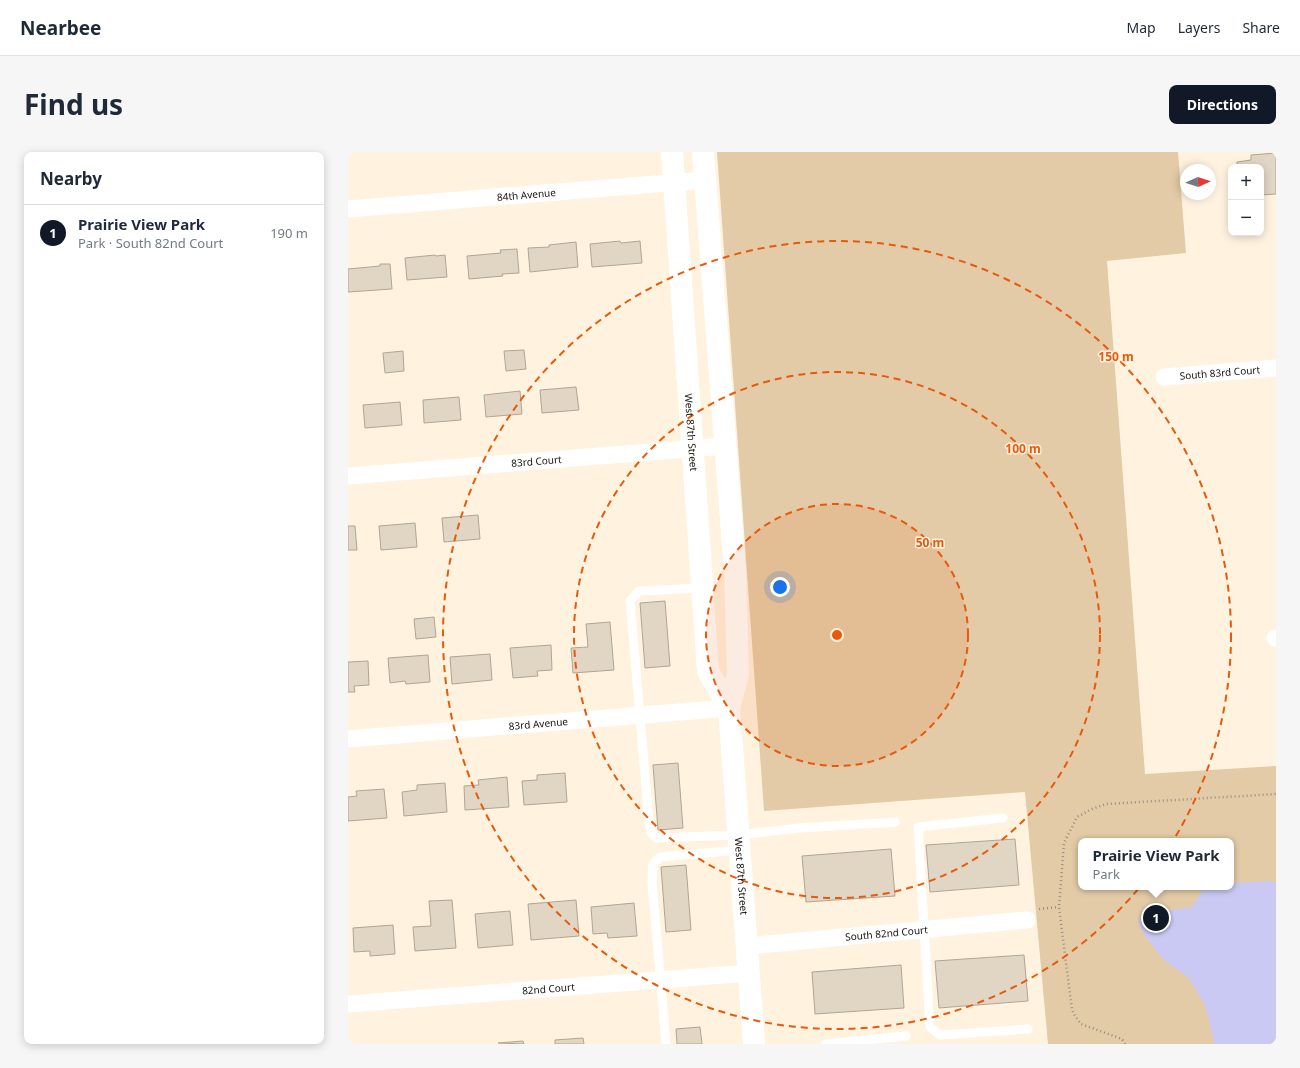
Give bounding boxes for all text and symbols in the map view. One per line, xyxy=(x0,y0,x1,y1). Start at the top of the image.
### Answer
text: Nearbee xyxy=(20,15,101,41)
text: Map xyxy=(1127,18,1156,37)
text: Layers xyxy=(1178,18,1220,37)
text: Share xyxy=(1242,18,1280,37)
text: Find us xyxy=(24,85,123,123)
button: Directions xyxy=(1169,85,1276,124)
north arrow xyxy=(1180,164,1216,200)
map controls xyxy=(1228,164,1264,236)
button: + xyxy=(1228,164,1264,200)
text: Nearby xyxy=(40,167,102,190)
street label: 84th Avenue xyxy=(496,185,557,204)
button: − xyxy=(1228,200,1264,236)
text: Prairie View Park xyxy=(78,214,205,234)
text: 1 xyxy=(49,224,57,242)
text: 190 m xyxy=(270,224,308,242)
text: Park · South 82nd Court xyxy=(78,234,223,252)
text: 150 m xyxy=(1098,348,1134,365)
street label: South 83rd Court xyxy=(1179,362,1261,383)
street label: West 87th Street xyxy=(682,393,701,472)
text: 100 m xyxy=(1005,440,1041,457)
street label: 83rd Court xyxy=(511,452,563,470)
text: 50 m xyxy=(916,534,944,551)
your location xyxy=(770,577,790,597)
centre of rings xyxy=(830,628,844,642)
street label: 83rd Avenue xyxy=(508,714,569,733)
street label: West 87th Street xyxy=(732,837,751,916)
popup xyxy=(1078,838,1234,890)
text: Prairie View Park xyxy=(1092,845,1220,865)
text: Park xyxy=(1092,865,1120,883)
pin: 1 xyxy=(1143,903,1169,933)
street label: South 82nd Court xyxy=(844,922,929,944)
street label: 82nd Court xyxy=(522,979,576,998)

